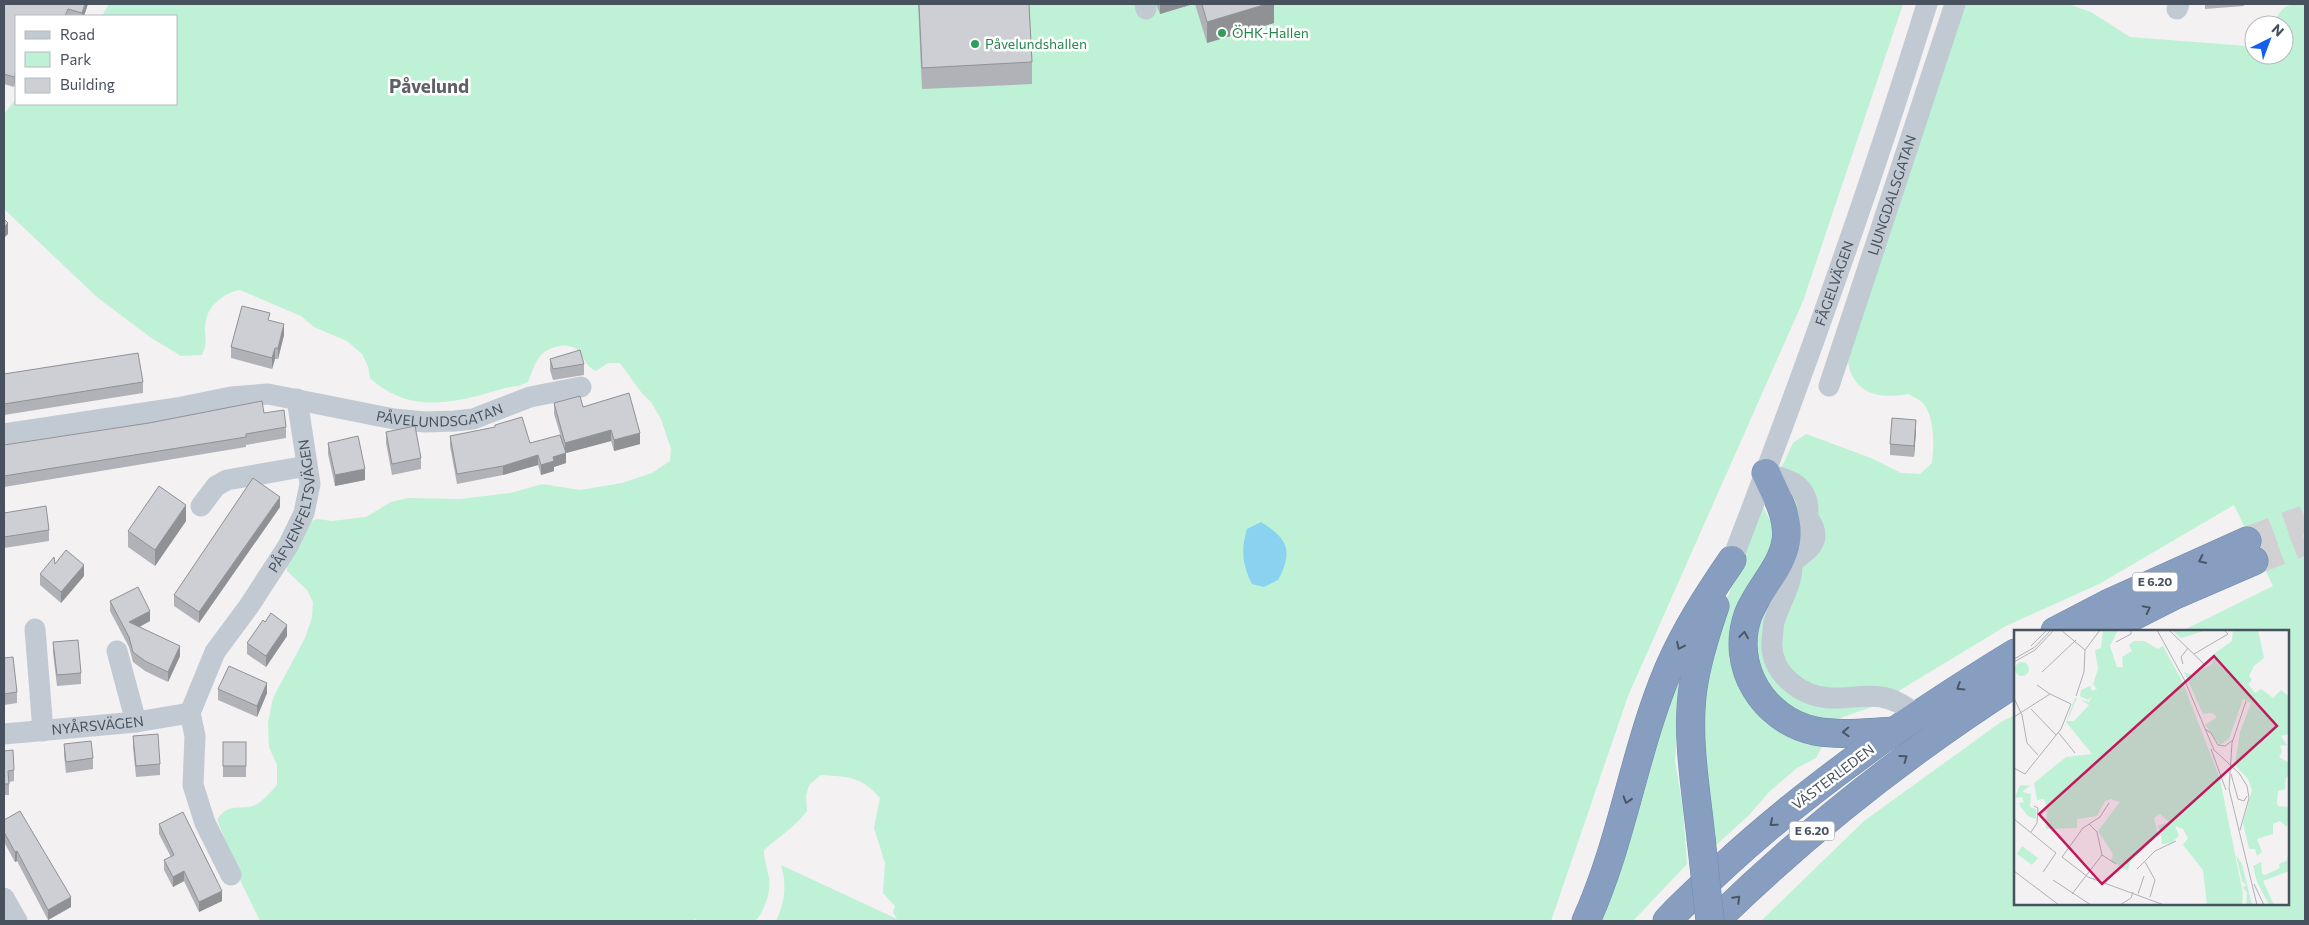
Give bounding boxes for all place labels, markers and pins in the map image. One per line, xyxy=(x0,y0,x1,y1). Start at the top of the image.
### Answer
place label: ÖHK-Hallen xyxy=(1232,24,1309,41)
marker: ÖHK-Hallen xyxy=(1216,27,1228,39)
place label: Påvelundshallen xyxy=(985,35,1087,52)
marker: Påvelundshallen xyxy=(969,38,981,50)

